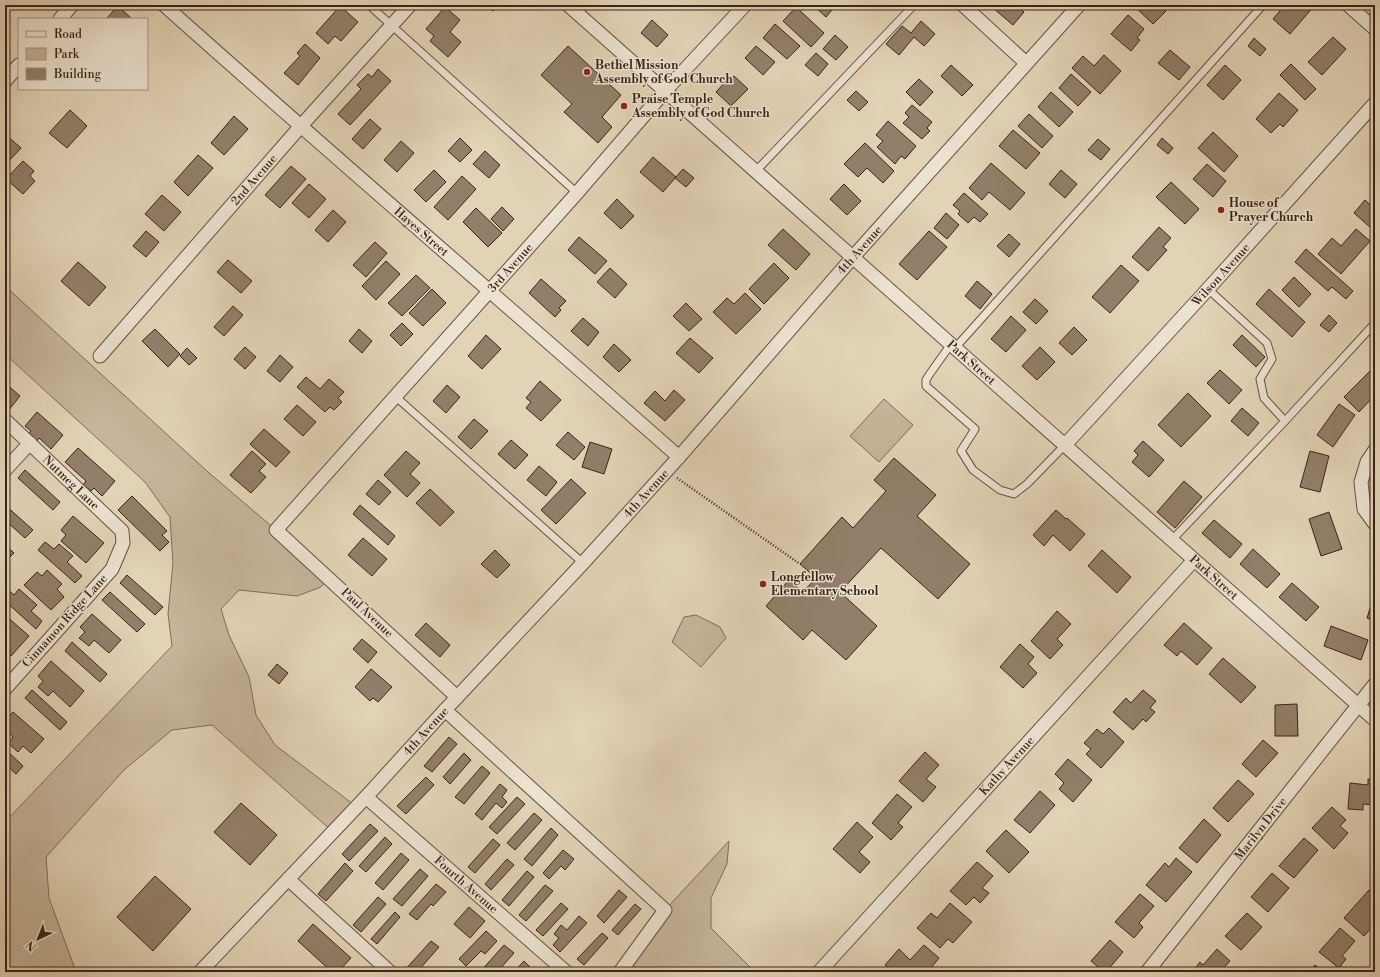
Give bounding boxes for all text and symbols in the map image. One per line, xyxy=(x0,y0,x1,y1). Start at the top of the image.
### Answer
legend xyxy=(18,18,148,90)
text: Road xyxy=(54,27,82,42)
text: Park xyxy=(54,47,80,62)
place label: Bethel Mission Assembly of God Church xyxy=(594,58,733,87)
text: Building xyxy=(53,67,102,82)
marker: Bethel Mission Assembly of God Church xyxy=(582,67,592,77)
place label: Praise Temple Assembly of God Church xyxy=(631,92,770,121)
marker: Praise Temple Assembly of God Church xyxy=(619,101,629,111)
street label: 2nd Avenue xyxy=(228,151,280,208)
place label: House of Prayer Church xyxy=(1229,196,1314,225)
street label: Hayes Street xyxy=(391,204,452,260)
marker: House of Prayer Church xyxy=(1216,205,1226,215)
street label: 4th Avenue xyxy=(834,222,885,278)
street label: 3rd Avenue xyxy=(485,240,536,295)
street label: Wilson Avenue xyxy=(1188,240,1253,310)
street label: Park Street xyxy=(944,337,999,388)
street label: Nutmeg Lane xyxy=(40,452,102,513)
street label: 4th Avenue xyxy=(620,466,672,521)
street label: Park Street xyxy=(1186,552,1242,603)
place label: Longfellow Elementary School xyxy=(771,570,878,599)
street label: Cinnamon Ridge Lane xyxy=(19,571,111,671)
marker: Longfellow Elementary School xyxy=(758,579,768,589)
street label: Paul Avenue xyxy=(338,585,396,641)
street label: 4th Avenue xyxy=(400,704,452,759)
street label: Kathy Avenue xyxy=(976,733,1037,798)
street label: Marilyn Drive xyxy=(1231,794,1290,863)
street label: Fourth Avenue xyxy=(431,853,501,916)
north arrow xyxy=(18,919,58,959)
text: N xyxy=(24,937,40,954)

